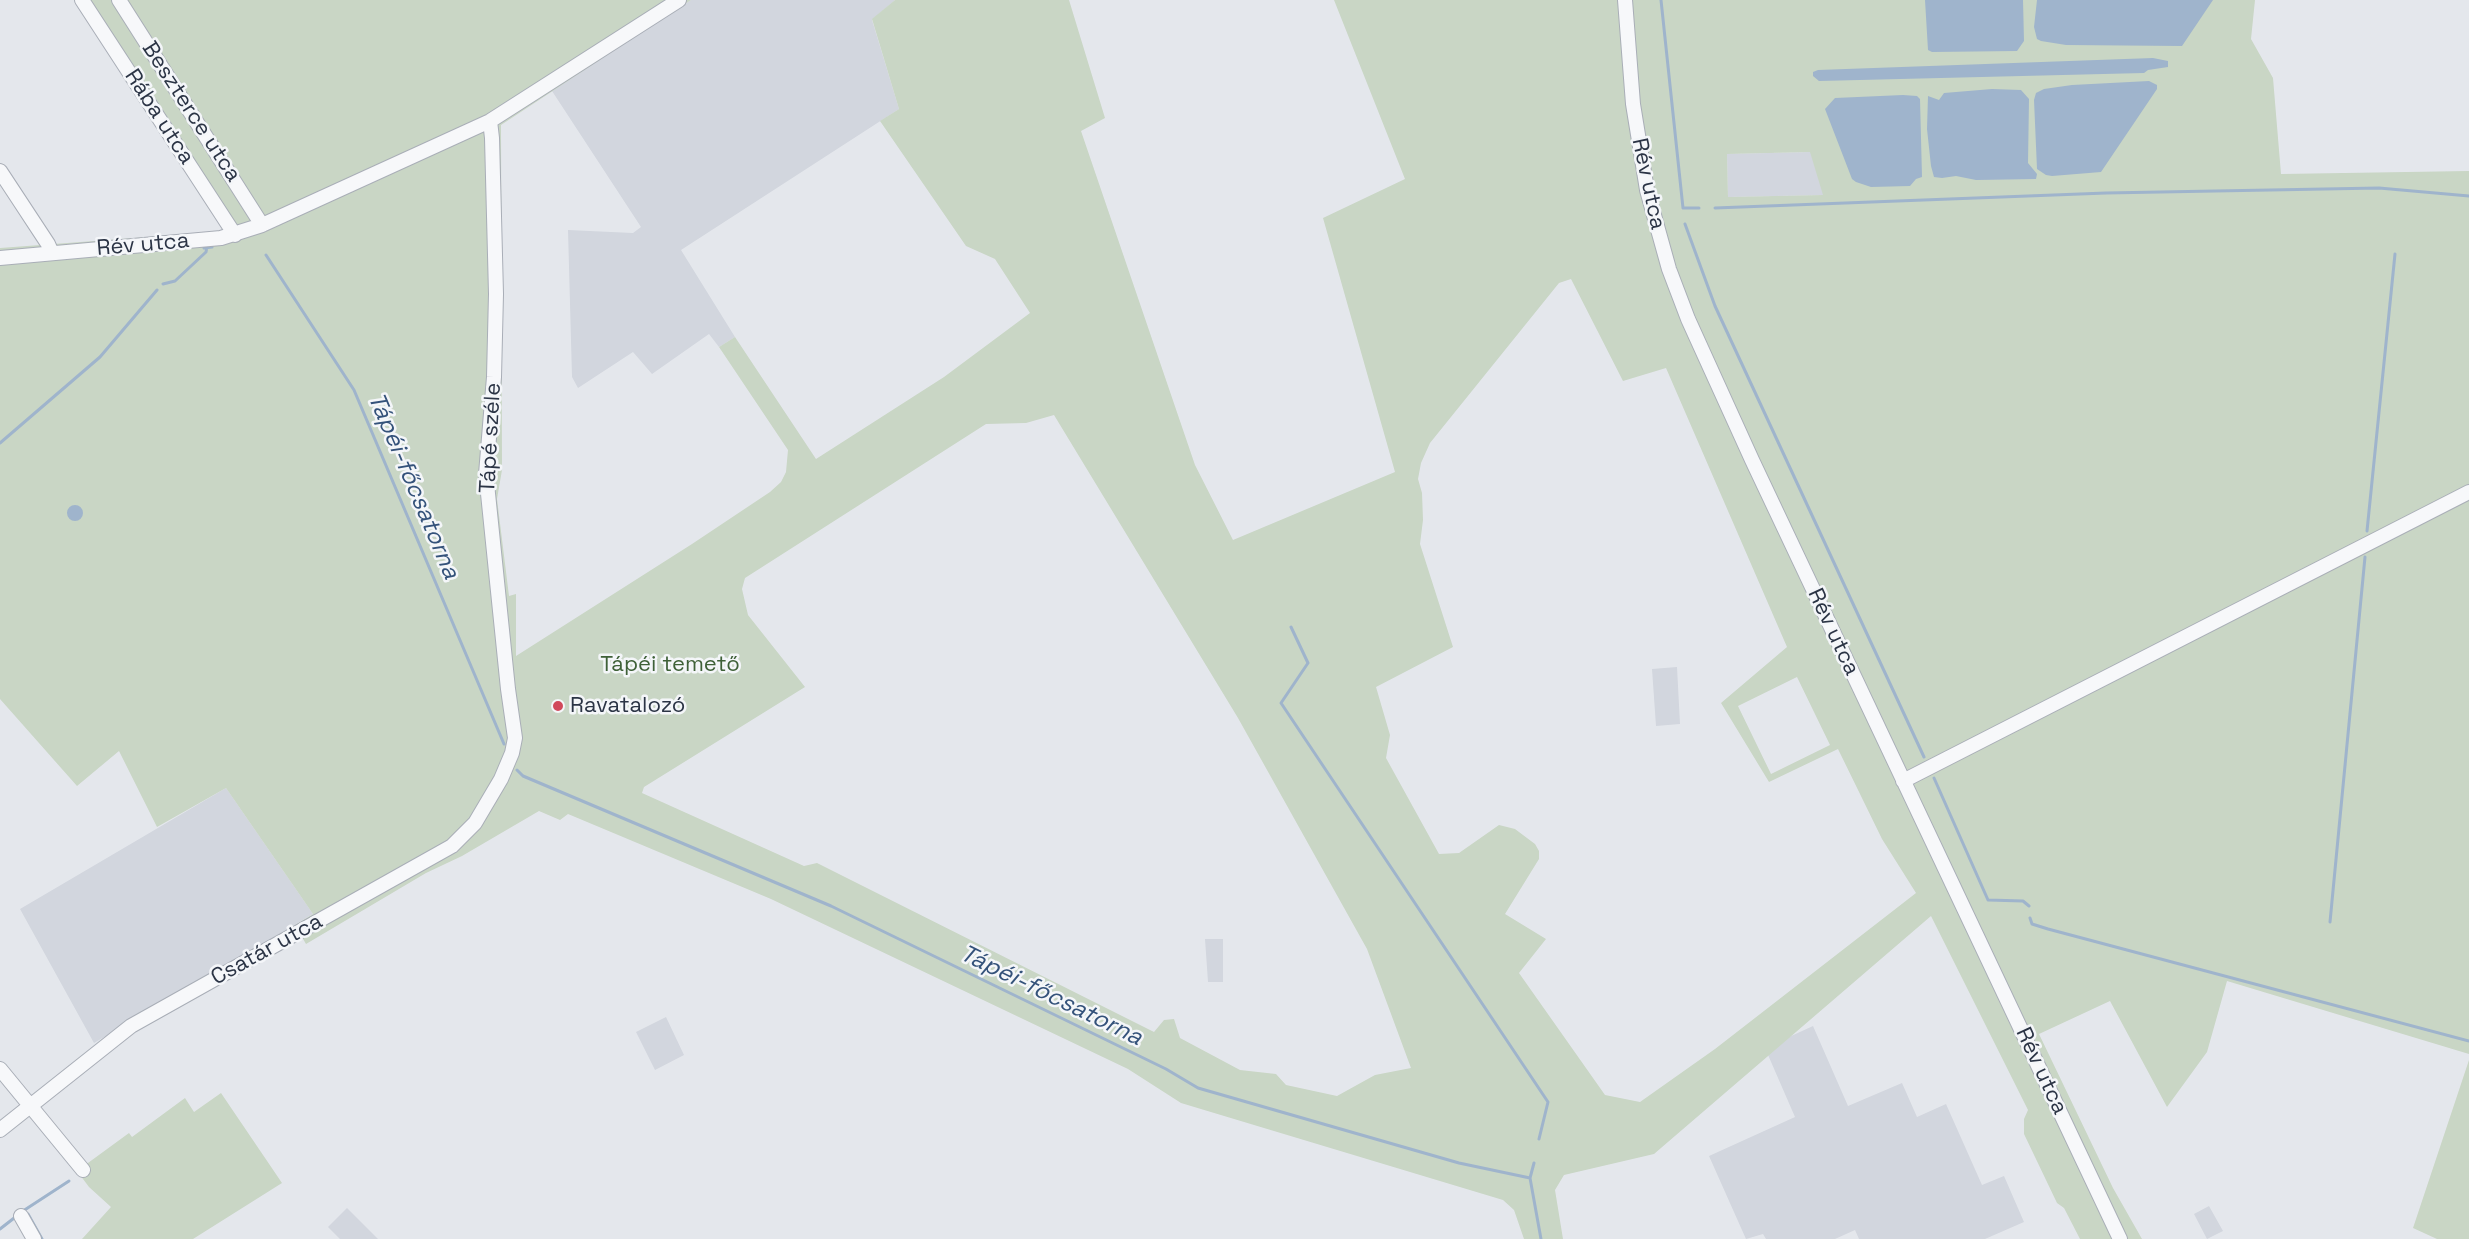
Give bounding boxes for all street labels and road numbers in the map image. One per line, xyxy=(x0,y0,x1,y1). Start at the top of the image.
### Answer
street label: Beszterce utca xyxy=(136,37,246,187)
street label: Rába utca xyxy=(119,65,199,169)
street label: Rév utca xyxy=(1625,136,1671,232)
street label: Rév utca xyxy=(96,228,190,262)
street label: Tápé széle xyxy=(475,382,507,494)
street label: Rév utca xyxy=(1801,584,1865,680)
street label: Csatár utca xyxy=(207,909,327,991)
street label: Rév utca xyxy=(2009,1023,2073,1119)

